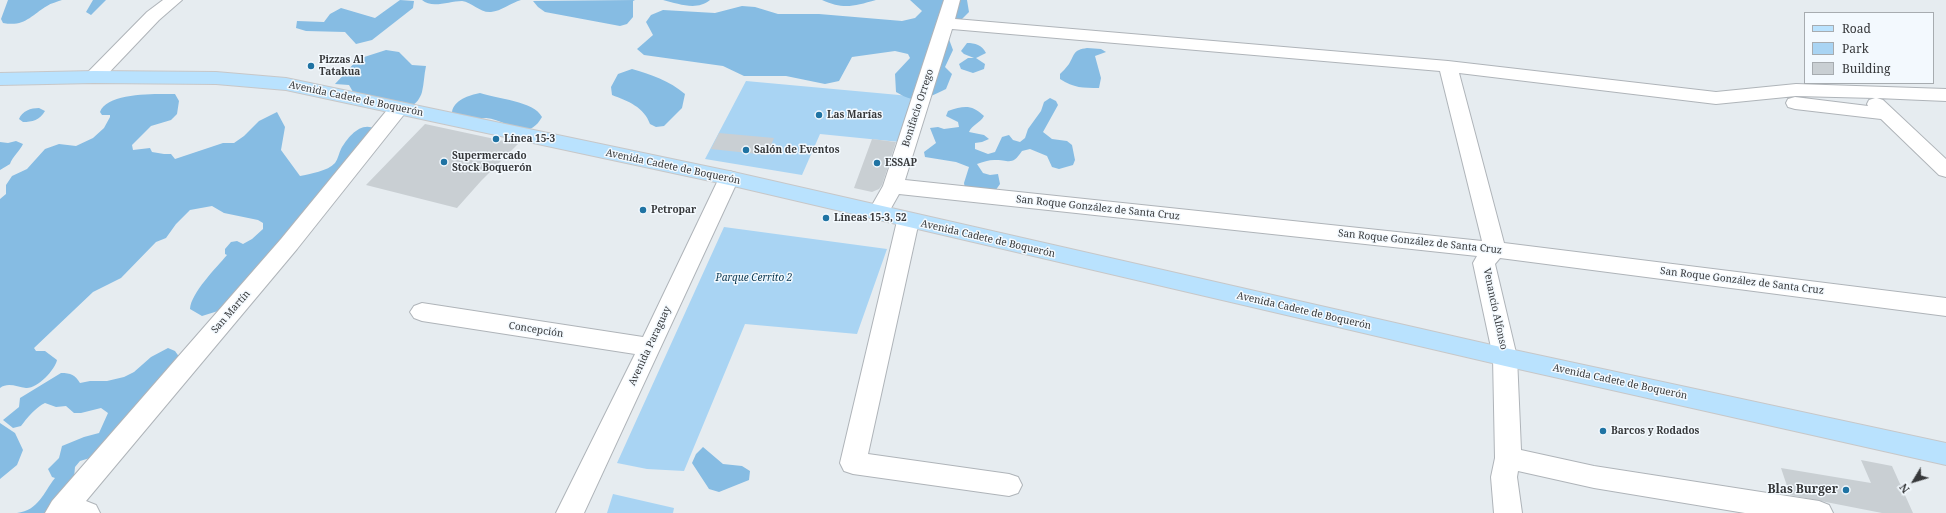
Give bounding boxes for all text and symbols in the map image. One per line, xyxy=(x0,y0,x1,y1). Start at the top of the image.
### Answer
legend xyxy=(1804,12,1934,84)
text: Road xyxy=(1842,20,1871,37)
text: Park xyxy=(1842,40,1869,57)
place label: Pizzas Al Tatakua xyxy=(319,54,364,78)
text: Building xyxy=(1842,60,1890,77)
marker: Pizzas Al Tatakua xyxy=(306,61,316,71)
street label: Bonifacio Orrego xyxy=(900,68,936,148)
street label: Avenida Cadete de Boquerón xyxy=(288,79,424,119)
place label: Las Marías xyxy=(827,109,882,121)
marker: Las Marías xyxy=(814,110,824,120)
place label: Línea 15-3 xyxy=(504,133,555,145)
marker: Línea 15-3 xyxy=(491,134,501,144)
place label: Salón de Eventos xyxy=(754,144,840,156)
marker: Salón de Eventos xyxy=(741,145,751,155)
street label: Avenida Cadete de Boquerón xyxy=(605,147,741,187)
place label: Supermercado Stock Boquerón xyxy=(452,150,532,174)
marker: Supermercado Stock Boquerón xyxy=(439,157,449,167)
place label: ESSAP xyxy=(885,157,917,169)
marker: ESSAP xyxy=(872,158,882,168)
street label: San Roque González de Santa Cruz xyxy=(1015,193,1181,223)
place label: Petropar xyxy=(651,204,696,216)
marker: Petropar xyxy=(638,205,648,215)
place label: Líneas 15-3, 52 xyxy=(834,212,907,224)
marker: Líneas 15-3, 52 xyxy=(821,213,831,223)
street label: Avenida Cadete de Boquerón xyxy=(920,218,1056,260)
street label: San Roque González de Santa Cruz xyxy=(1337,227,1503,257)
street label: San Roque González de Santa Cruz xyxy=(1659,265,1825,297)
street label: Venancio Alfonso xyxy=(1481,267,1509,351)
park label: Parque Cerrito 2 xyxy=(716,272,792,284)
street label: San Martín xyxy=(209,288,253,336)
street label: Avenida Cadete de Boquerón xyxy=(1236,290,1372,332)
street label: Avenida Paraguay xyxy=(626,304,674,388)
street label: Concepción xyxy=(508,320,564,340)
street label: Avenida Cadete de Boquerón xyxy=(1552,362,1688,402)
place label: Barcos y Rodados xyxy=(1611,425,1699,437)
marker: Barcos y Rodados xyxy=(1598,426,1608,436)
north arrow xyxy=(1894,461,1934,501)
text: N xyxy=(1896,481,1913,497)
place label: Blas Burger xyxy=(1767,483,1838,497)
marker: Blas Burger xyxy=(1841,485,1851,495)

